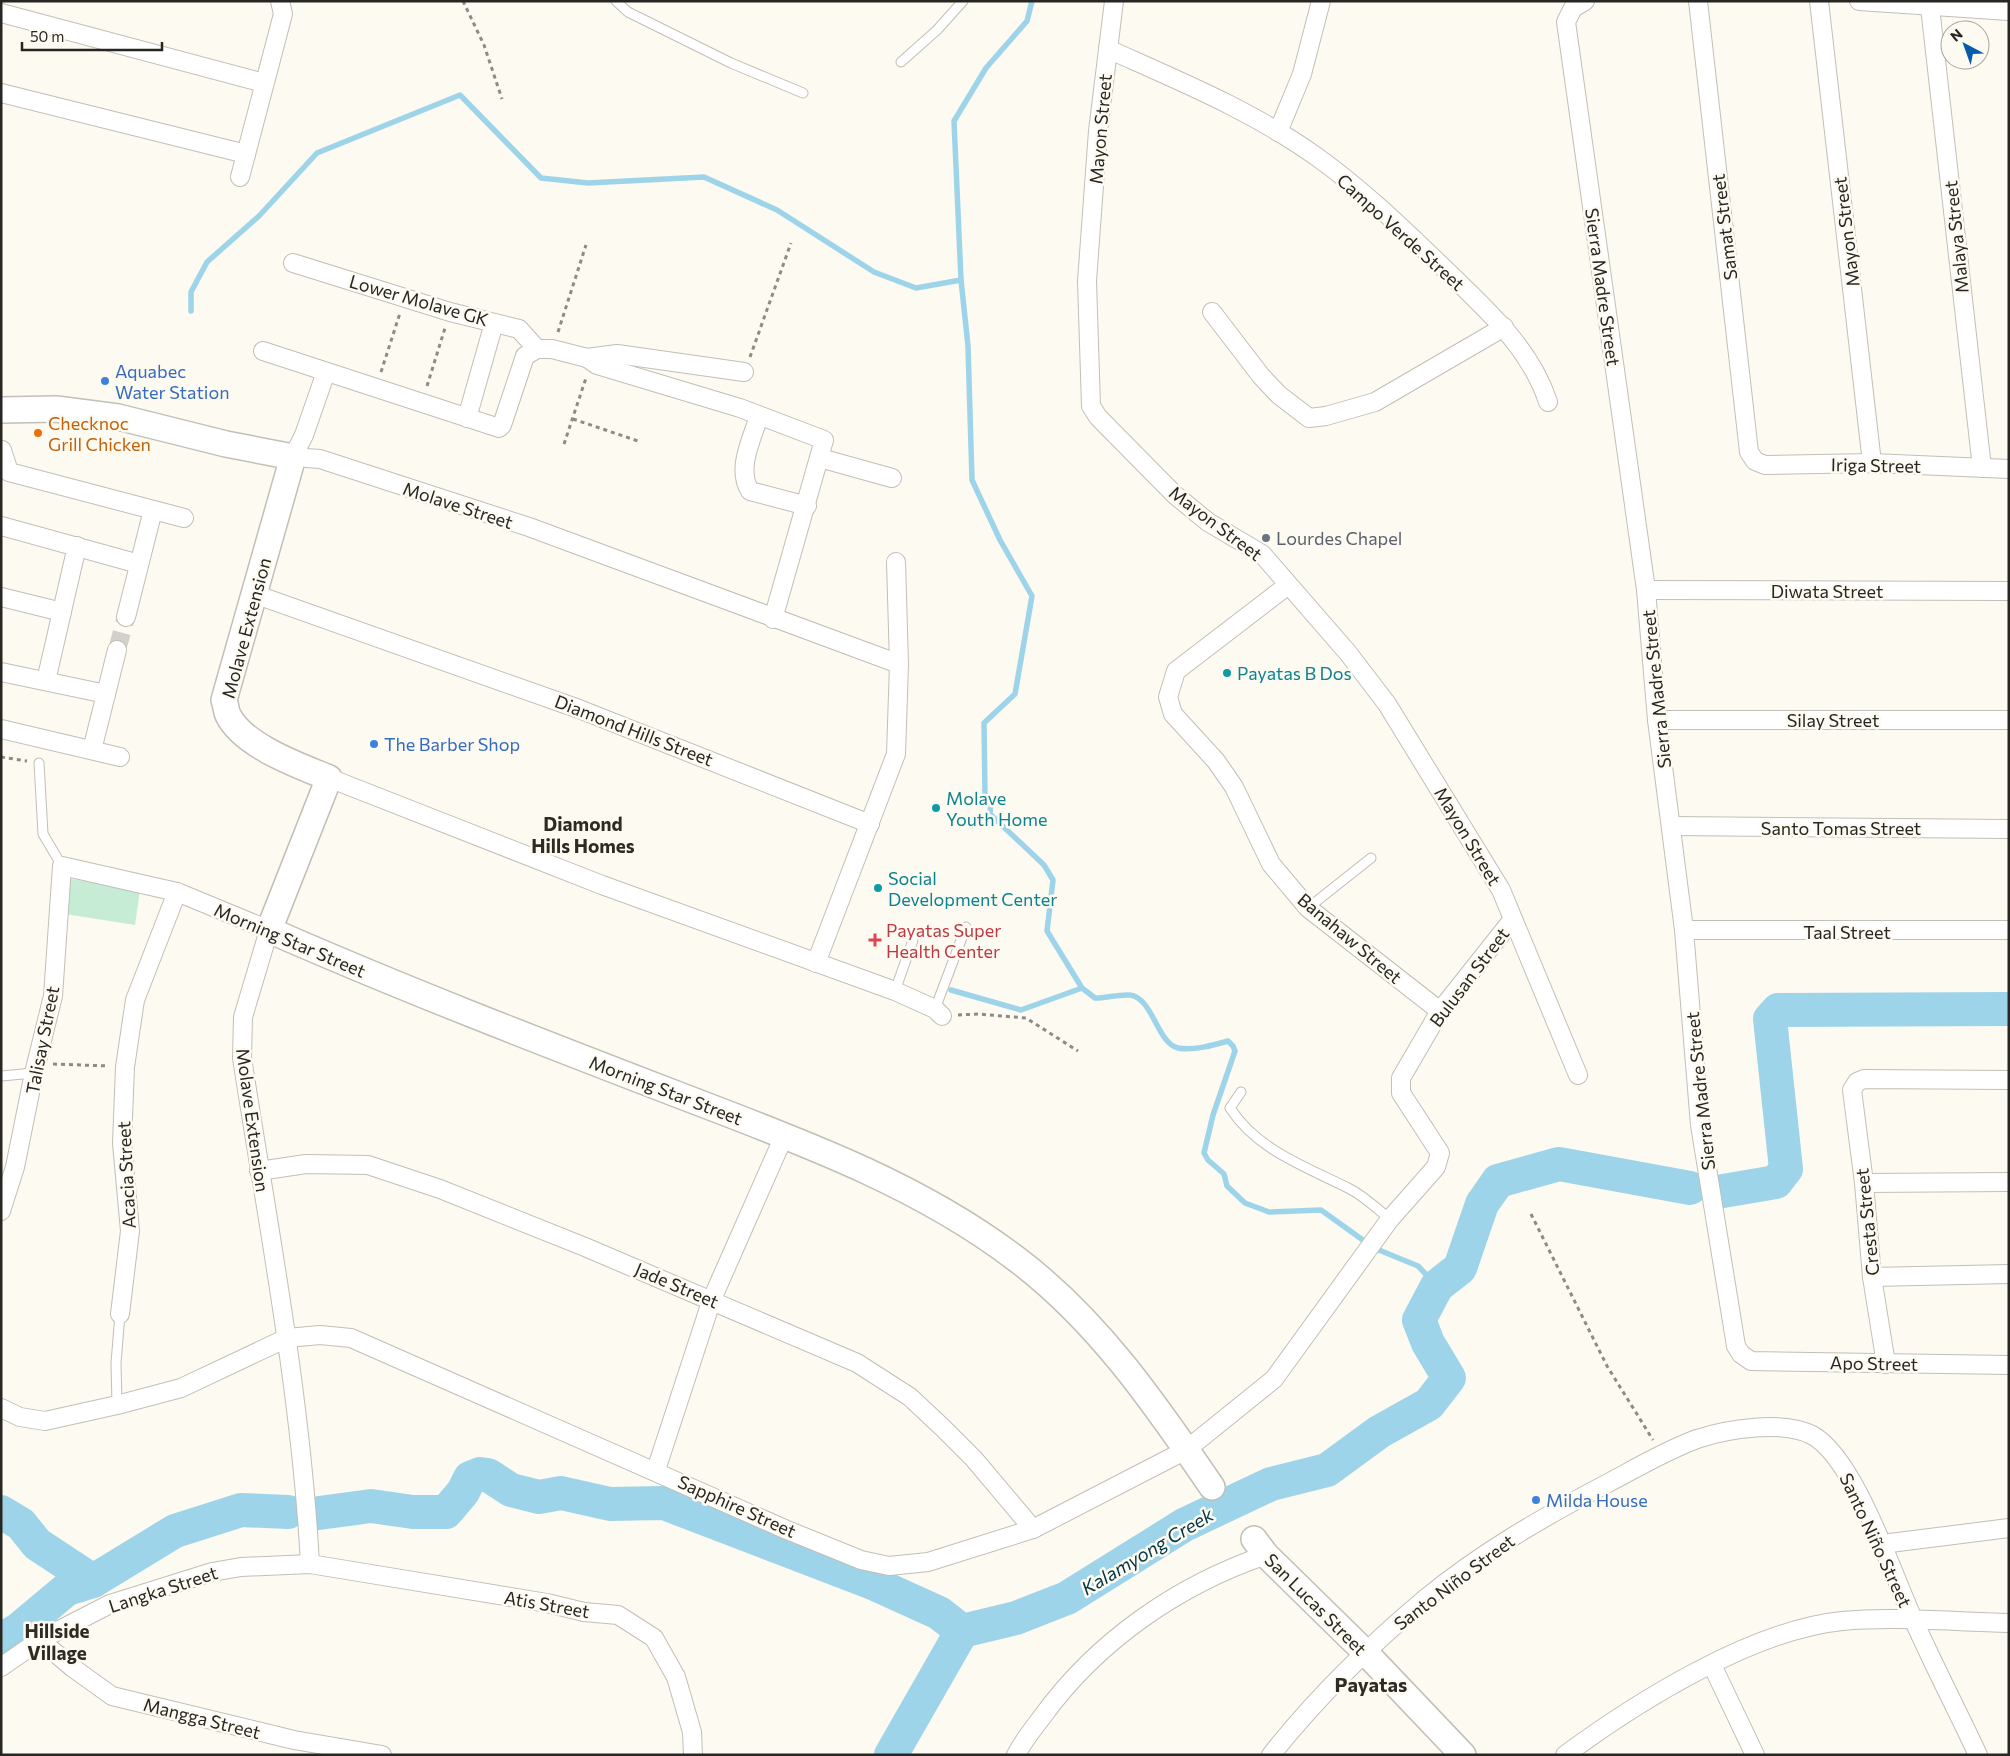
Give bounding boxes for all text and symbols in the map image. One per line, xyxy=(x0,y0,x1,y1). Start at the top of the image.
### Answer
scale bar xyxy=(22,20,162,52)
north arrow xyxy=(1940,20,1990,70)
text: N xyxy=(1947,25,1966,45)
text: 50 m xyxy=(30,27,64,45)
street label: Mayon Street xyxy=(1084,73,1116,185)
street label: Campo Verde Street xyxy=(1333,169,1469,295)
street label: Samat Street xyxy=(1707,173,1741,281)
street label: Mayon Street xyxy=(1828,176,1864,288)
street label: Malaya Street xyxy=(1939,180,1973,294)
street label: Sierra Madre Street xyxy=(1581,207,1625,367)
street label: Lower Molave GK xyxy=(347,270,491,330)
place label: Aquabec Water Station xyxy=(115,360,229,403)
marker: Aquabec Water Station xyxy=(99,375,111,387)
place label: Checknoc Grill Chicken xyxy=(48,412,151,455)
marker: Checknoc Grill Chicken xyxy=(32,427,44,439)
street label: Iriga Street xyxy=(1831,453,1921,477)
street label: Molave Street xyxy=(400,477,516,533)
street label: Mayon Street xyxy=(1165,481,1267,565)
place label: Lourdes Chapel xyxy=(1276,527,1402,549)
marker: Lourdes Chapel xyxy=(1260,532,1272,544)
street label: Molave Extension xyxy=(217,555,275,701)
street label: Diwata Street xyxy=(1771,580,1883,602)
street label: Sierra Madre Street xyxy=(1637,609,1675,769)
place label: Payatas B Dos xyxy=(1237,662,1352,684)
marker: Payatas B Dos xyxy=(1221,667,1233,679)
street label: Diamond Hills Street xyxy=(552,690,716,770)
street label: Silay Street xyxy=(1787,709,1879,731)
place label: The Barber Shop xyxy=(384,733,520,755)
marker: The Barber Shop xyxy=(368,738,380,750)
street label: Mayon Street xyxy=(1430,783,1506,889)
place label: Molave Youth Home xyxy=(946,787,1047,830)
marker: Molave Youth Home xyxy=(930,802,942,814)
district label: Diamond Hills Homes xyxy=(531,812,635,857)
street label: Santo Tomas Street xyxy=(1761,817,1921,839)
place label: Social Development Center xyxy=(888,867,1057,910)
marker: Social Development Center xyxy=(872,882,884,894)
street label: Banahaw Street xyxy=(1294,888,1406,988)
street label: Morning Star Street xyxy=(211,898,369,982)
place label: Payatas Super Health Center xyxy=(886,919,1001,962)
street label: Taal Street xyxy=(1803,921,1891,943)
street label: Bulusan Street xyxy=(1425,923,1513,1031)
marker: Payatas Super Health Center xyxy=(868,933,882,947)
street label: Talisay Street xyxy=(21,984,63,1096)
street label: Sierra Madre Street xyxy=(1681,1011,1719,1171)
street label: Molave Extension xyxy=(232,1047,274,1193)
street label: Morning Star Street xyxy=(586,1051,746,1129)
street label: Acacia Street xyxy=(112,1121,140,1229)
street label: Cresta Street xyxy=(1850,1167,1884,1277)
street label: Jade Street xyxy=(632,1258,722,1312)
street label: Apo Street xyxy=(1830,1351,1918,1375)
street label: Santo Niño Street xyxy=(1835,1469,1917,1611)
street label: Sapphire Street xyxy=(675,1470,799,1542)
place label: Milda House xyxy=(1546,1489,1648,1511)
marker: Milda House xyxy=(1530,1494,1542,1506)
water label: Kalamyong Creek xyxy=(1077,1502,1218,1600)
street label: Santo Niño Street xyxy=(1389,1529,1519,1635)
street label: San Lucas Street xyxy=(1261,1549,1371,1659)
street label: Langka Street xyxy=(106,1561,220,1617)
street label: Atis Street xyxy=(503,1586,591,1622)
district label: Hillside Village xyxy=(24,1619,90,1664)
district label: Payatas xyxy=(1335,1672,1407,1696)
street label: Mangga Street xyxy=(141,1693,263,1743)

